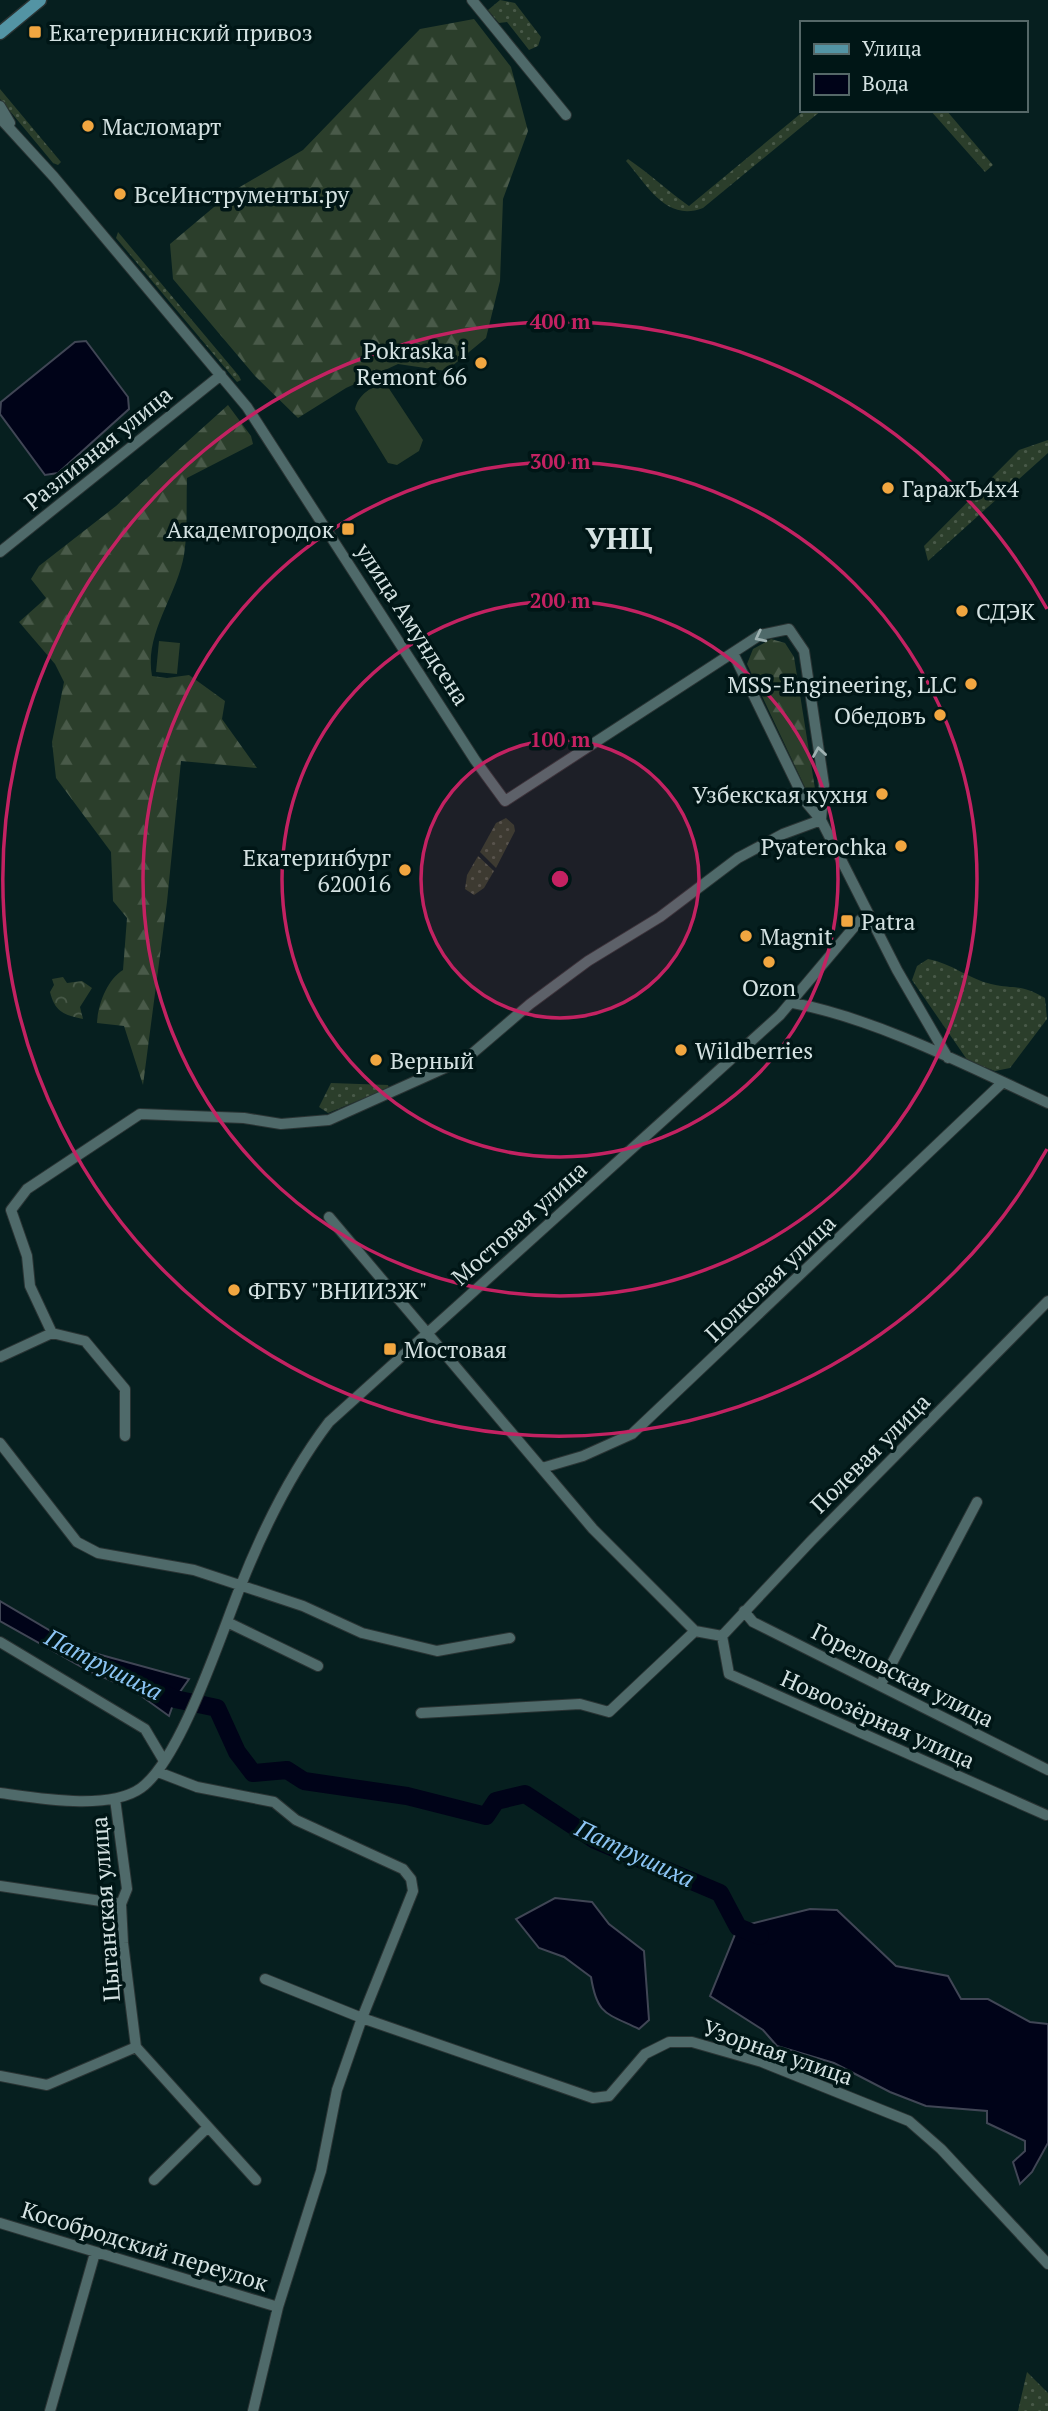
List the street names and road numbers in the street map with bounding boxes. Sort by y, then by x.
street label: Разливная улица [18,379,179,517]
street label: улица Амундсена [348,536,477,711]
street label: Мостовая улица [445,1154,594,1292]
street label: Полковая улица [698,1207,843,1349]
street label: Полевая улица [803,1386,937,1520]
street label: Гореловская улица [807,1616,1000,1735]
street label: Новоозёрная улица [776,1662,980,1776]
street label: Цыганская улица [83,1815,127,2003]
street label: Узорная улица [699,2012,858,2092]
street label: Кособродский переулок [18,2194,272,2298]

